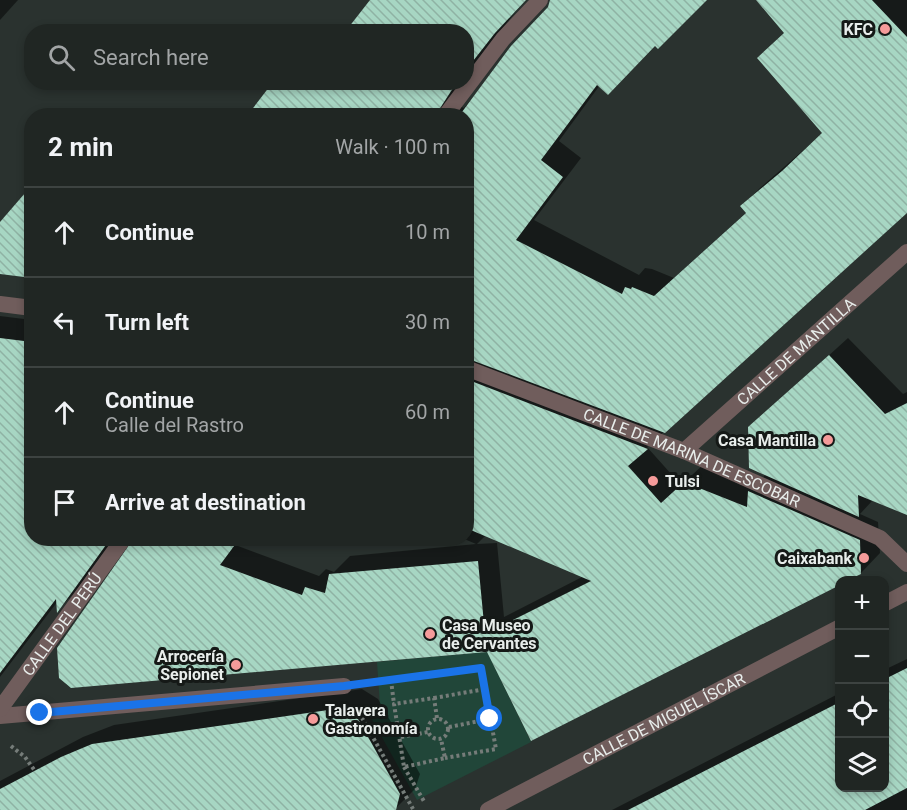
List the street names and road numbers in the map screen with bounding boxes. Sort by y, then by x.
street label: CALLE DE MANTILLA [733,293,860,409]
street label: CALLE DE MARINA DE ESCOBAR [581,405,803,511]
street label: CALLE DEL PERÚ [18,569,106,680]
street label: CALLE DE MIGUEL ÍSCAR [579,669,749,769]

